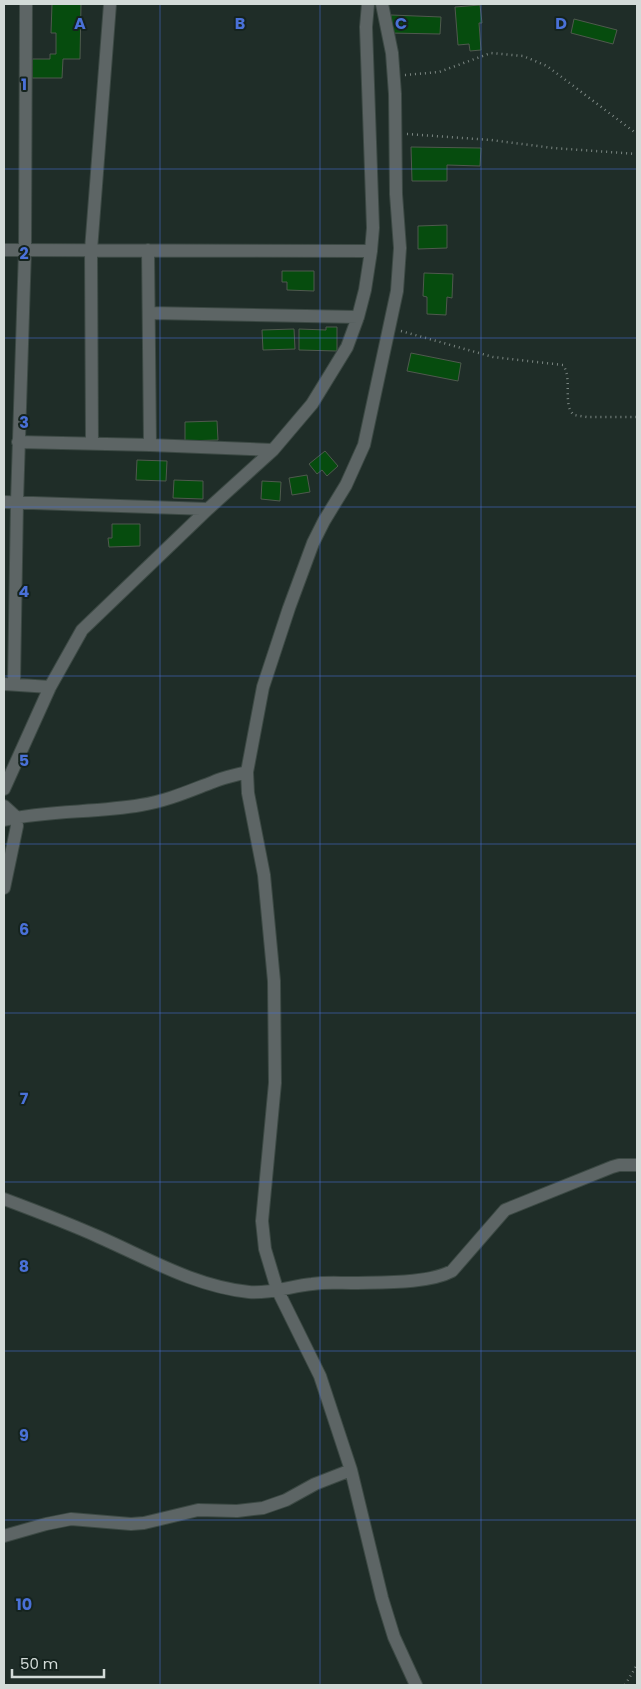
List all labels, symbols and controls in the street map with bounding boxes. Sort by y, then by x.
text: A [74,12,86,35]
text: B [235,12,245,35]
text: C [395,12,407,35]
text: D [555,12,567,35]
text: 1 [21,73,27,96]
text: 2 [19,242,29,265]
text: 3 [19,411,29,434]
text: 4 [19,580,30,603]
text: 5 [19,749,29,772]
text: 6 [19,918,29,941]
text: 7 [20,1087,29,1110]
text: 8 [19,1255,29,1278]
text: 9 [19,1424,29,1447]
text: 10 [16,1593,32,1616]
scale bar [12,1646,105,1678]
text: 50 m [20,1653,58,1674]

